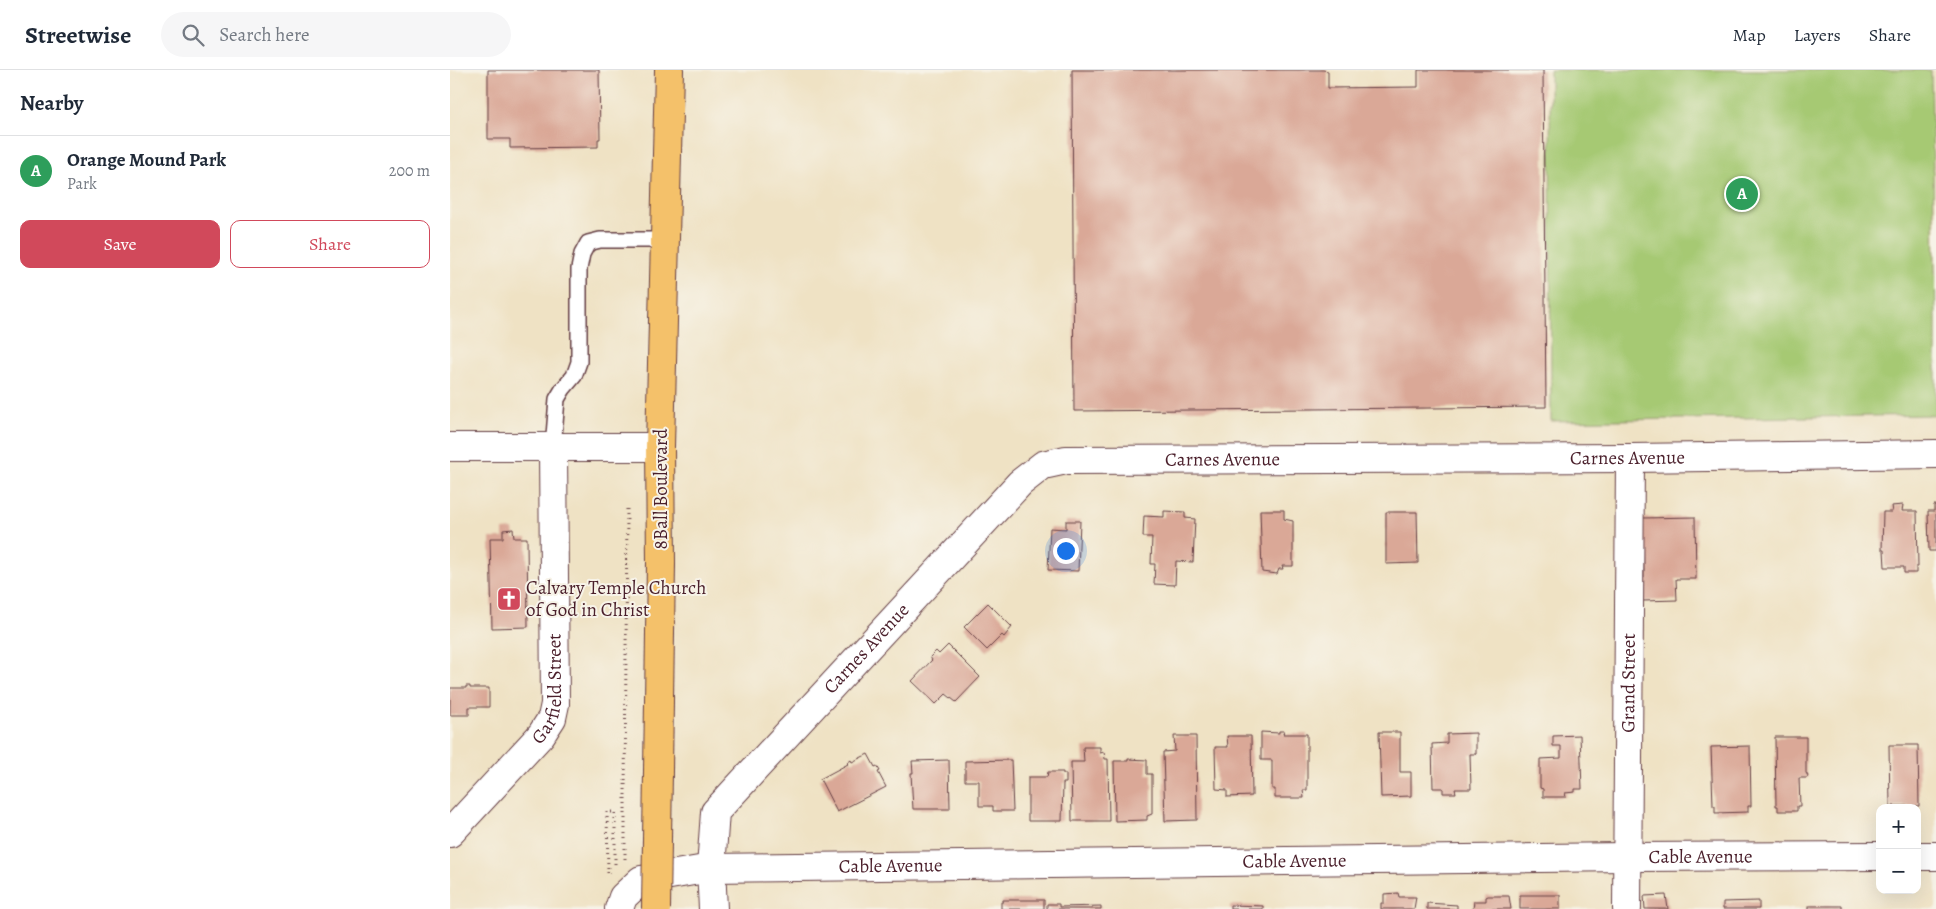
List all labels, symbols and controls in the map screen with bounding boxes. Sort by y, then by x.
search box [161,12,511,57]
text: Streetwise [25,19,131,51]
icon: search [179,21,207,49]
text: Search here [219,22,310,48]
text: Map [1733,23,1766,47]
text: Layers [1794,23,1841,47]
text: Share [1869,23,1911,47]
text: Nearby [20,89,83,117]
text: Orange Mound Park [67,147,226,173]
text: A [31,160,41,182]
text: 200 m [389,160,430,182]
text: Park [67,173,97,195]
pin: A [1726,175,1758,213]
button: Save [20,220,220,268]
button: Share [230,220,430,268]
street label: 8Ball Boulevard [648,428,674,549]
street label: Carnes Avenue [1570,444,1685,471]
street label: Carnes Avenue [1165,446,1280,473]
your location [1053,538,1079,564]
place label: Calvary Temple Church of God in Christ [526,575,706,623]
church icon: Calvary Temple Church of God in Christ [496,586,522,612]
street label: Carnes Avenue [818,598,915,700]
street label: Garfield Street [526,633,568,750]
street label: Grand Street [1615,633,1642,733]
map controls [1876,804,1921,894]
button: + [1876,804,1921,849]
street label: Cable Avenue [1648,844,1753,870]
street label: Cable Avenue [1242,847,1347,875]
button: − [1876,849,1921,894]
street label: Cable Avenue [838,852,943,879]

